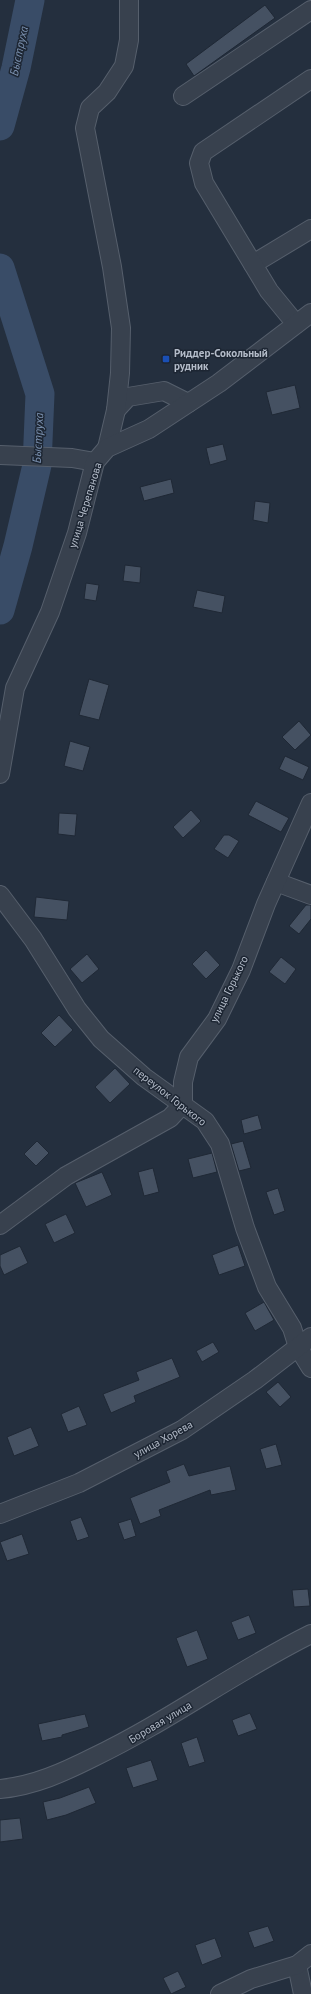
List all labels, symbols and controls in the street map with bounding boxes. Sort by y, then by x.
water label: Быструха [6,25,31,77]
place label: Риддер-Сокольный рудник [174,346,268,373]
marker: Риддер-Сокольный рудник [161,354,171,364]
water label: Быструха [29,412,46,464]
street label: улица Черепанова [65,460,105,550]
street label: улица Горького [207,953,251,1025]
street label: переулок Горького [131,1063,209,1129]
street label: улица Хорева [131,1417,195,1461]
street label: Боровая улица [126,1698,194,1746]

